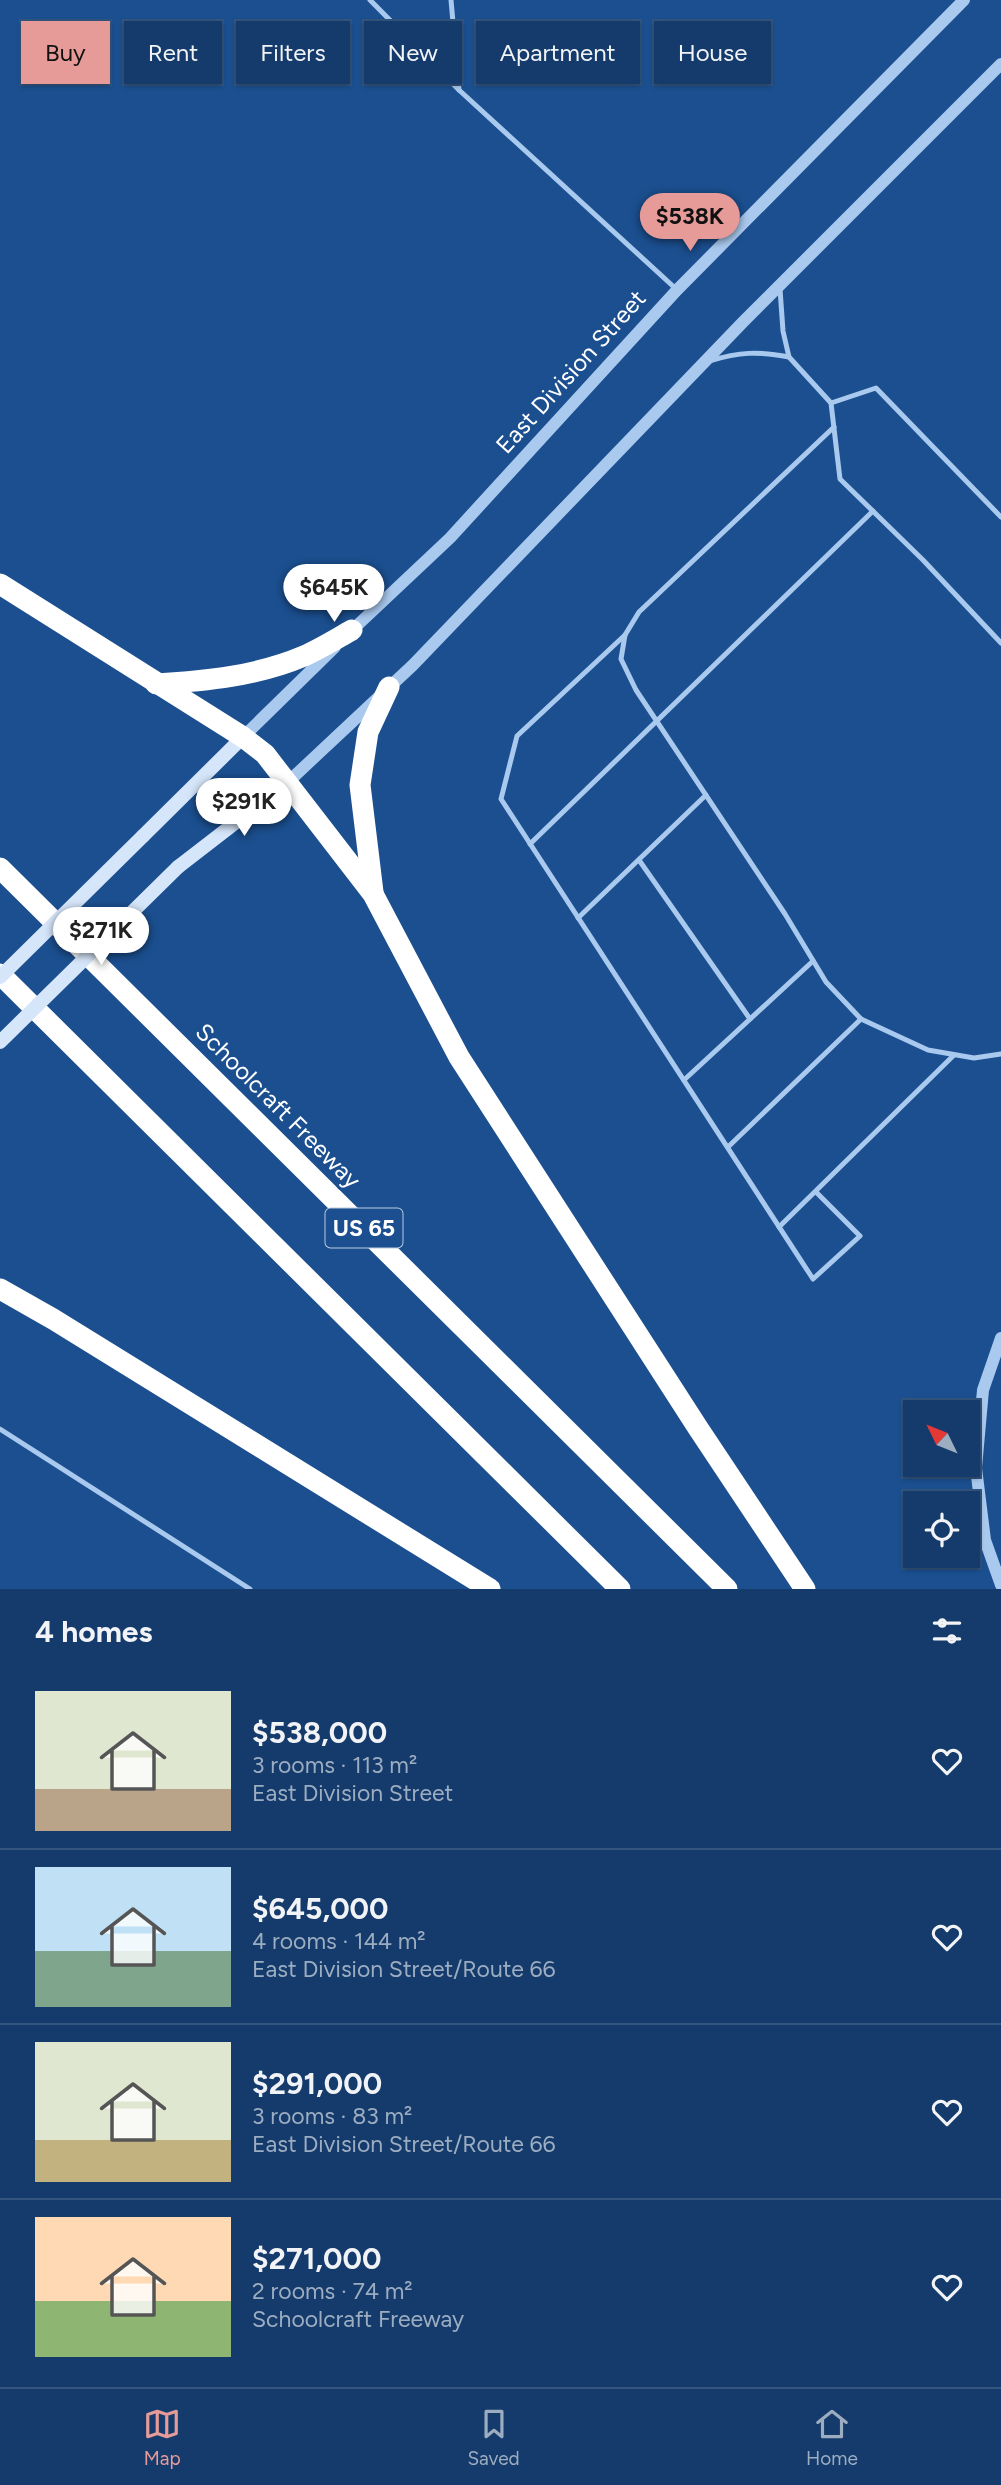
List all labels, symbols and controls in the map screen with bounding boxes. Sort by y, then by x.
chip: Buy [21,21,110,84]
chip: Rent [124,21,222,84]
chip: Filters [236,21,350,84]
chip: New [364,21,462,84]
chip: Apartment [476,21,640,84]
chip: House [654,21,771,84]
pin: $538K [641,194,739,253]
text: $538K [656,202,724,230]
street label: East Division Street [490,284,652,459]
pin: $645K [285,564,383,624]
text: $645K [299,573,369,601]
pin: $291K [195,778,293,838]
text: $291K [212,787,276,815]
pin: $271K [52,908,150,967]
text: $271K [69,916,133,944]
street label: Schoolcraft Freeway [190,1017,367,1194]
road number: US 65 [326,1208,402,1247]
north arrow [903,1400,980,1477]
map controls [903,1400,980,1568]
button: locate [903,1491,980,1568]
icon: filters [928,1612,966,1650]
text: 4 homes [35,1613,152,1650]
text: $538,000 [252,1714,387,1751]
icon: home [91,1719,175,1803]
icon: heart [928,1742,966,1780]
text: 3 rooms · 113 m² [252,1751,417,1779]
text: East Division Street [252,1779,453,1807]
text: $645,000 [252,1890,388,1927]
icon: home [91,1895,175,1979]
icon: heart [928,1918,966,1956]
text: 4 rooms · 144 m² [252,1927,426,1955]
text: East Division Street/Route 66 [252,1955,556,1983]
text: $291,000 [252,2065,382,2102]
icon: home [91,2070,175,2154]
icon: heart [928,2093,966,2131]
text: 3 rooms · 83 m² [252,2102,412,2130]
text: East Division Street/Route 66 [252,2130,556,2158]
text: $271,000 [252,2240,381,2277]
icon: home [91,2245,175,2329]
icon: heart [928,2268,966,2306]
text: 2 rooms · 74 m² [252,2277,413,2305]
text: Schoolcraft Freeway [252,2305,464,2333]
tab: Map [143,2405,181,2470]
tab: Saved [467,2405,520,2470]
tab: Home [806,2405,858,2470]

